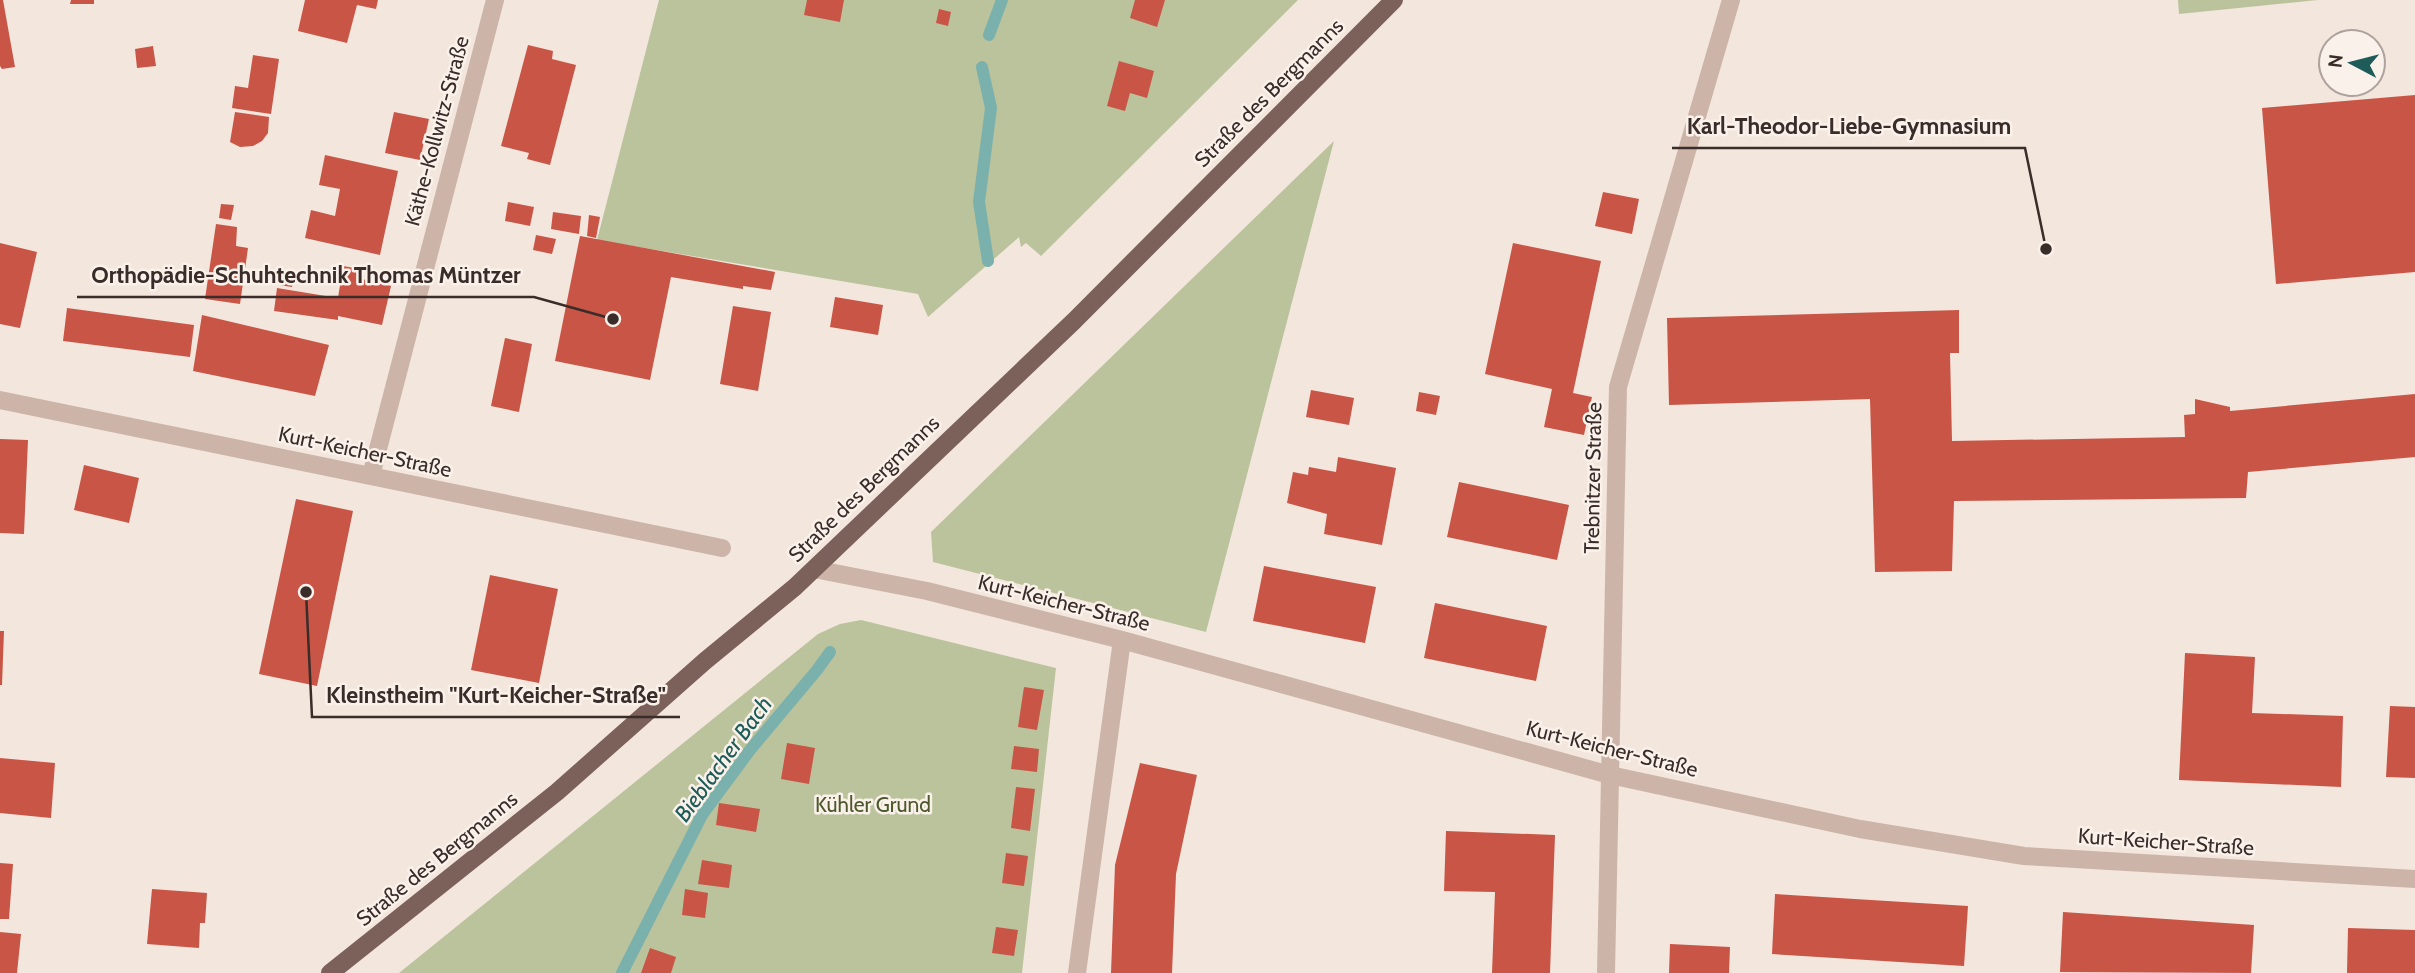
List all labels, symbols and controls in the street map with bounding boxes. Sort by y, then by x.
street label: Straße des Bergmanns [1189,13,1348,172]
north arrow [2317,28,2387,98]
street label: Käthe-Kollwitz-Straße [399,33,474,229]
text: N [2323,53,2348,69]
callout: Karl-Theodor-Liebe-Gymnasium [1672,104,2025,148]
text: Karl-Theodor-Liebe-Gymnasium [1687,112,2011,140]
callout: Orthopädie-Schuhtechnik Thomas Müntzer [77,253,534,297]
text: Orthopädie-Schuhtechnik Thomas Müntzer [91,261,521,289]
street label: Trebnitzer Straße [1579,402,1606,554]
street label: Straße des Bergmanns [783,410,944,567]
street label: Kurt-Keicher-Straße [276,421,454,482]
street label: Kurt-Keicher-Straße [976,569,1153,636]
callout: Kleinstheim "Kurt-Keicher-Straße" [312,673,680,717]
text: Kleinstheim "Kurt-Keicher-Straße" [326,681,666,709]
water label: Bieblacher Bach [668,691,778,827]
street label: Kurt-Keicher-Straße [1524,715,1701,782]
street label: Straße des Bergmanns [351,786,522,931]
park label: Kühler Grund [815,792,931,817]
street label: Kurt-Keicher-Straße [2077,823,2255,860]

